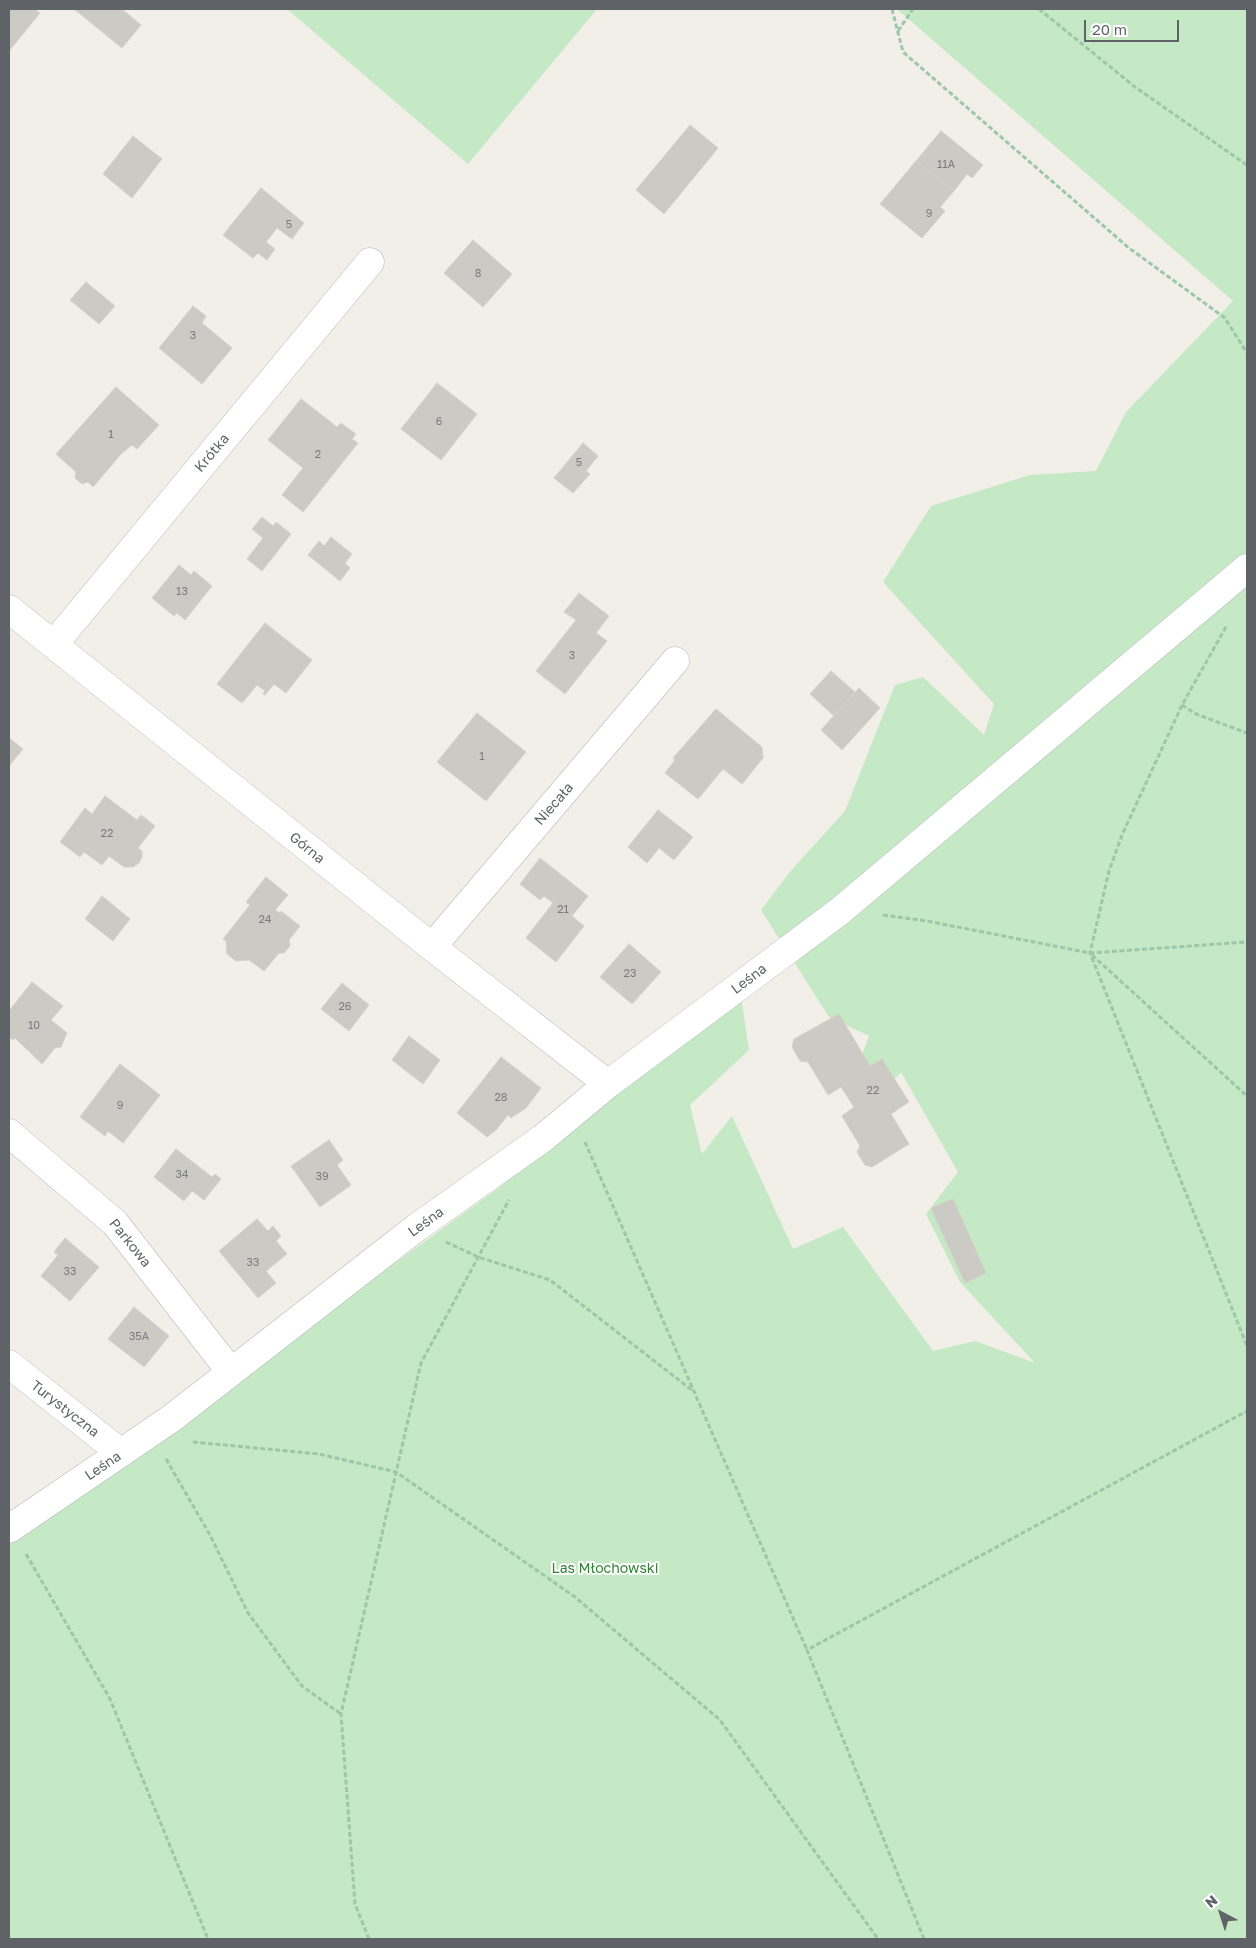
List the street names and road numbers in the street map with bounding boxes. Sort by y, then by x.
street label: Krótka [191,430,233,476]
street label: Niecała [531,779,577,829]
street label: Górna [286,829,328,867]
street label: Leśna [728,960,770,998]
street label: Leśna [405,1203,447,1241]
street label: Parkowa [105,1215,155,1271]
street label: Turystyczna [28,1377,102,1441]
street label: Leśna [82,1448,124,1484]

